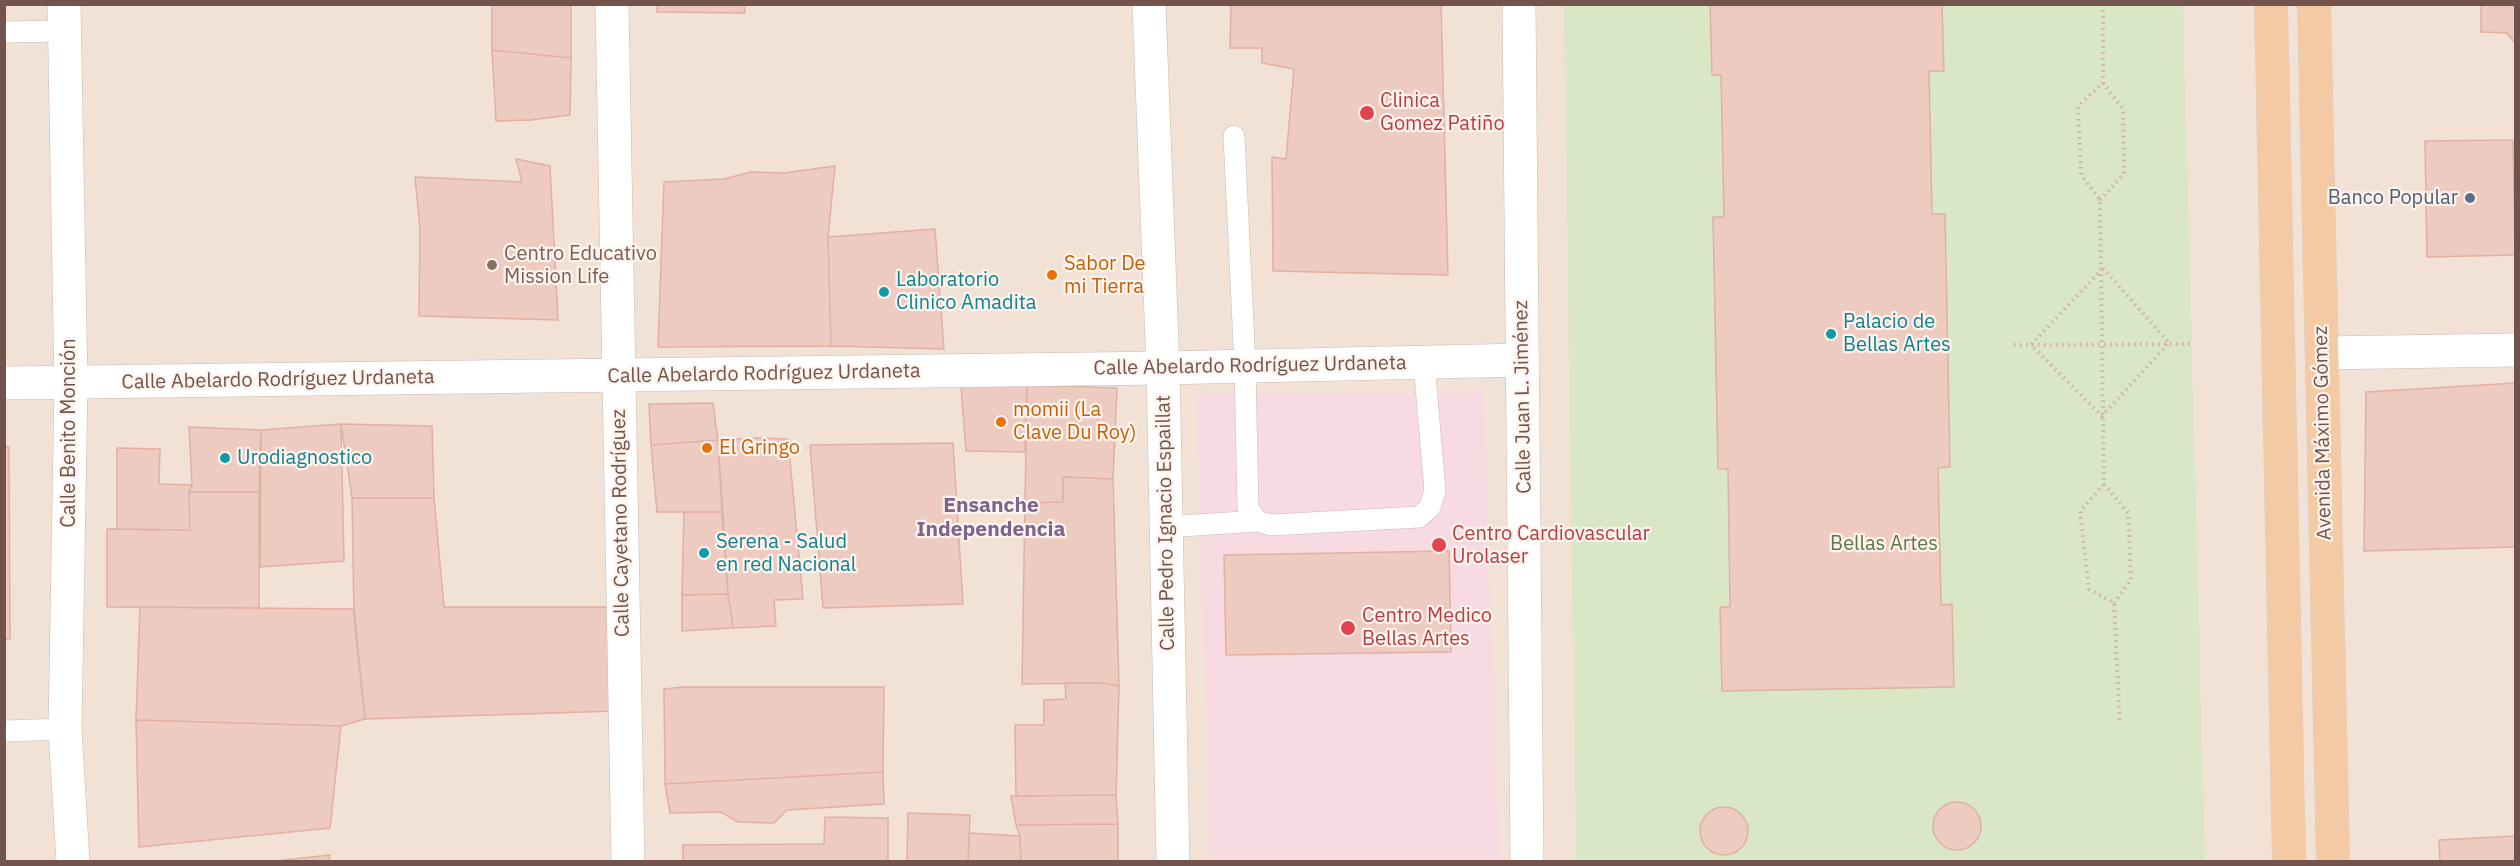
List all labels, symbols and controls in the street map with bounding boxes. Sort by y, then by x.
place label: Clinica Gomez Patiño [1380,89,1505,136]
marker: Clinica Gomez Patiño [1358,104,1376,122]
place label: Banco Popular [2328,186,2458,210]
marker: Banco Popular [2463,191,2477,205]
place label: Centro Educativo Mission Life [504,242,657,289]
place label: Sabor De mi Tierra [1064,252,1146,299]
marker: Centro Educativo Mission Life [485,258,499,272]
place label: Laboratorio Clinico Amadita [896,268,1036,315]
marker: Sabor De mi Tierra [1045,268,1059,282]
marker: Laboratorio Clinico Amadita [877,285,891,299]
street label: Calle Juan L. Jiménez [1509,300,1537,494]
place label: Palacio de Bellas Artes [1843,310,1951,357]
street label: Avenida Máximo Gómez [2309,326,2337,540]
marker: Palacio de Bellas Artes [1824,327,1838,341]
street label: Calle Benito Monción [57,338,81,528]
street label: Calle Abelardo Rodríguez Urdaneta [1093,351,1407,381]
street label: Calle Abelardo Rodríguez Urdaneta [607,359,921,389]
street label: Calle Abelardo Rodríguez Urdaneta [121,365,435,395]
street label: Calle Pedro Ignacio Espaillat [1152,395,1180,651]
place label: momii (La Clave Du Roy) [1013,398,1137,445]
street label: Calle Cayetano Rodríguez [607,409,635,637]
marker: momii (La Clave Du Roy) [994,415,1008,429]
place label: El Gringo [719,436,800,460]
marker: El Gringo [700,441,714,455]
place label: Urodiagnostico [237,446,372,470]
marker: Urodiagnostico [218,451,232,465]
district label: Ensanche Independencia [916,493,1066,543]
place label: Centro Cardiovascular Urolaser [1452,522,1650,569]
place label: Serena - Salud en red Nacional [716,530,856,577]
park label: Bellas Artes [1830,532,1938,556]
marker: Centro Cardiovascular Urolaser [1430,536,1448,554]
marker: Serena - Salud en red Nacional [697,546,711,560]
place label: Centro Medico Bellas Artes [1362,604,1492,651]
marker: Centro Medico Bellas Artes [1339,619,1357,637]

